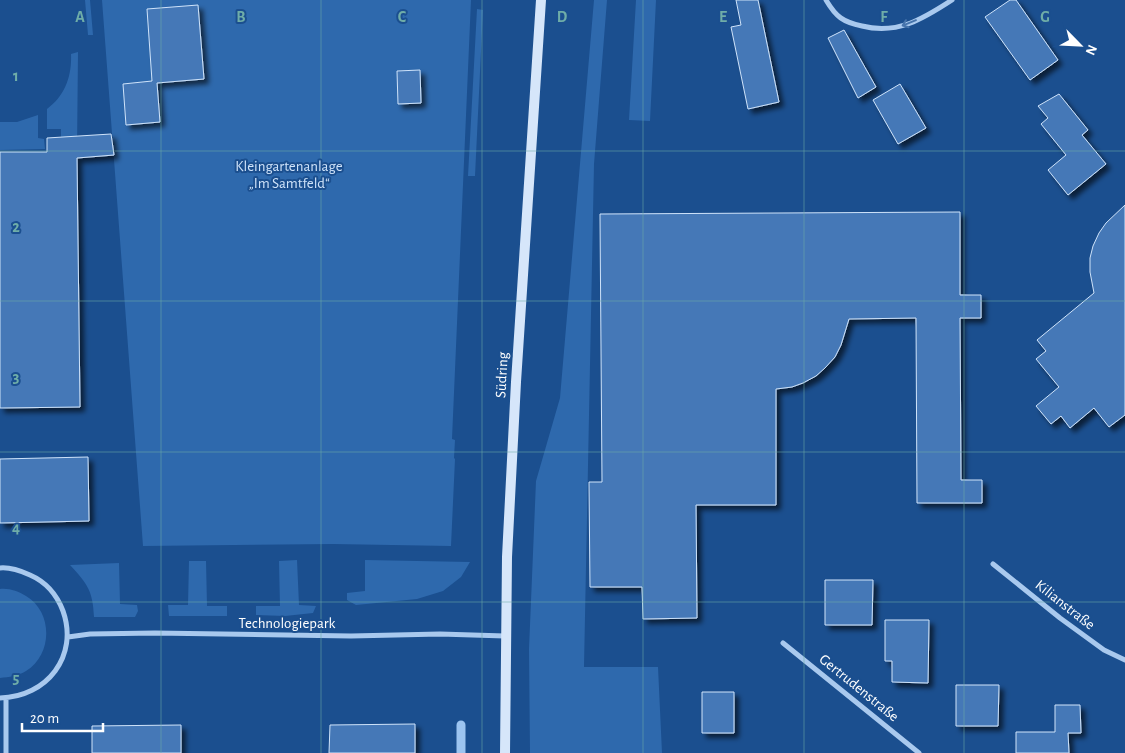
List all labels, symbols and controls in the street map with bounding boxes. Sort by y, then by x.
text: A [75,9,85,25]
text: B [236,9,246,25]
text: C [398,9,407,25]
text: D [557,9,568,25]
text: E [719,9,727,25]
text: F [880,9,888,25]
text: G [1040,9,1050,25]
one-way arrow [902,19,917,28]
north arrow [1055,20,1105,70]
text: N [1083,43,1099,57]
text: 1 [13,68,19,84]
park label: Kleingartenanlage „Im Samtfeld“ [235,159,343,191]
text: 2 [12,219,20,235]
street label: Südring [493,351,511,398]
text: 3 [13,369,20,385]
text: 4 [12,520,20,536]
street label: Kilianstraße [1032,577,1098,633]
street label: Technologiepark [239,616,336,631]
street label: Gertrudenstraße [816,652,902,725]
text: 5 [13,670,20,686]
scale bar [22,700,104,732]
text: 20 m [30,711,59,726]

